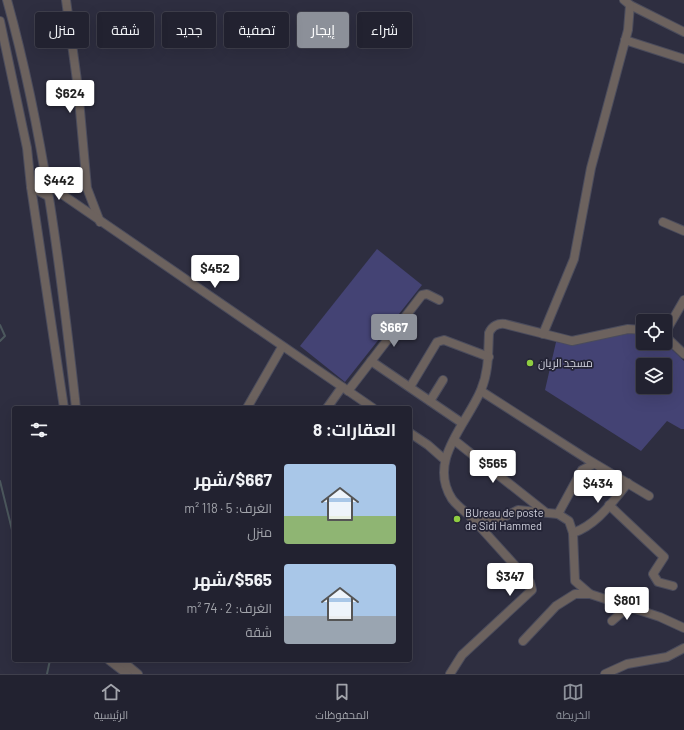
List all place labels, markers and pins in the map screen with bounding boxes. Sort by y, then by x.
pin: $624 [46,80,94,114]
pin: $442 [35,167,83,201]
pin: $452 [191,255,239,289]
pin: $667 [370,314,418,348]
place label: مسجد الريان [538,356,593,370]
marker: مسجد الريان [525,358,535,368]
pin: $565 [469,450,517,484]
pin: $434 [574,470,622,504]
place label: BUreau de poste de Sidi Hammed [465,506,544,532]
marker: BUreau de poste de Sidi Hammed [452,514,462,524]
pin: $347 [486,563,534,597]
pin: $801 [603,587,651,621]

